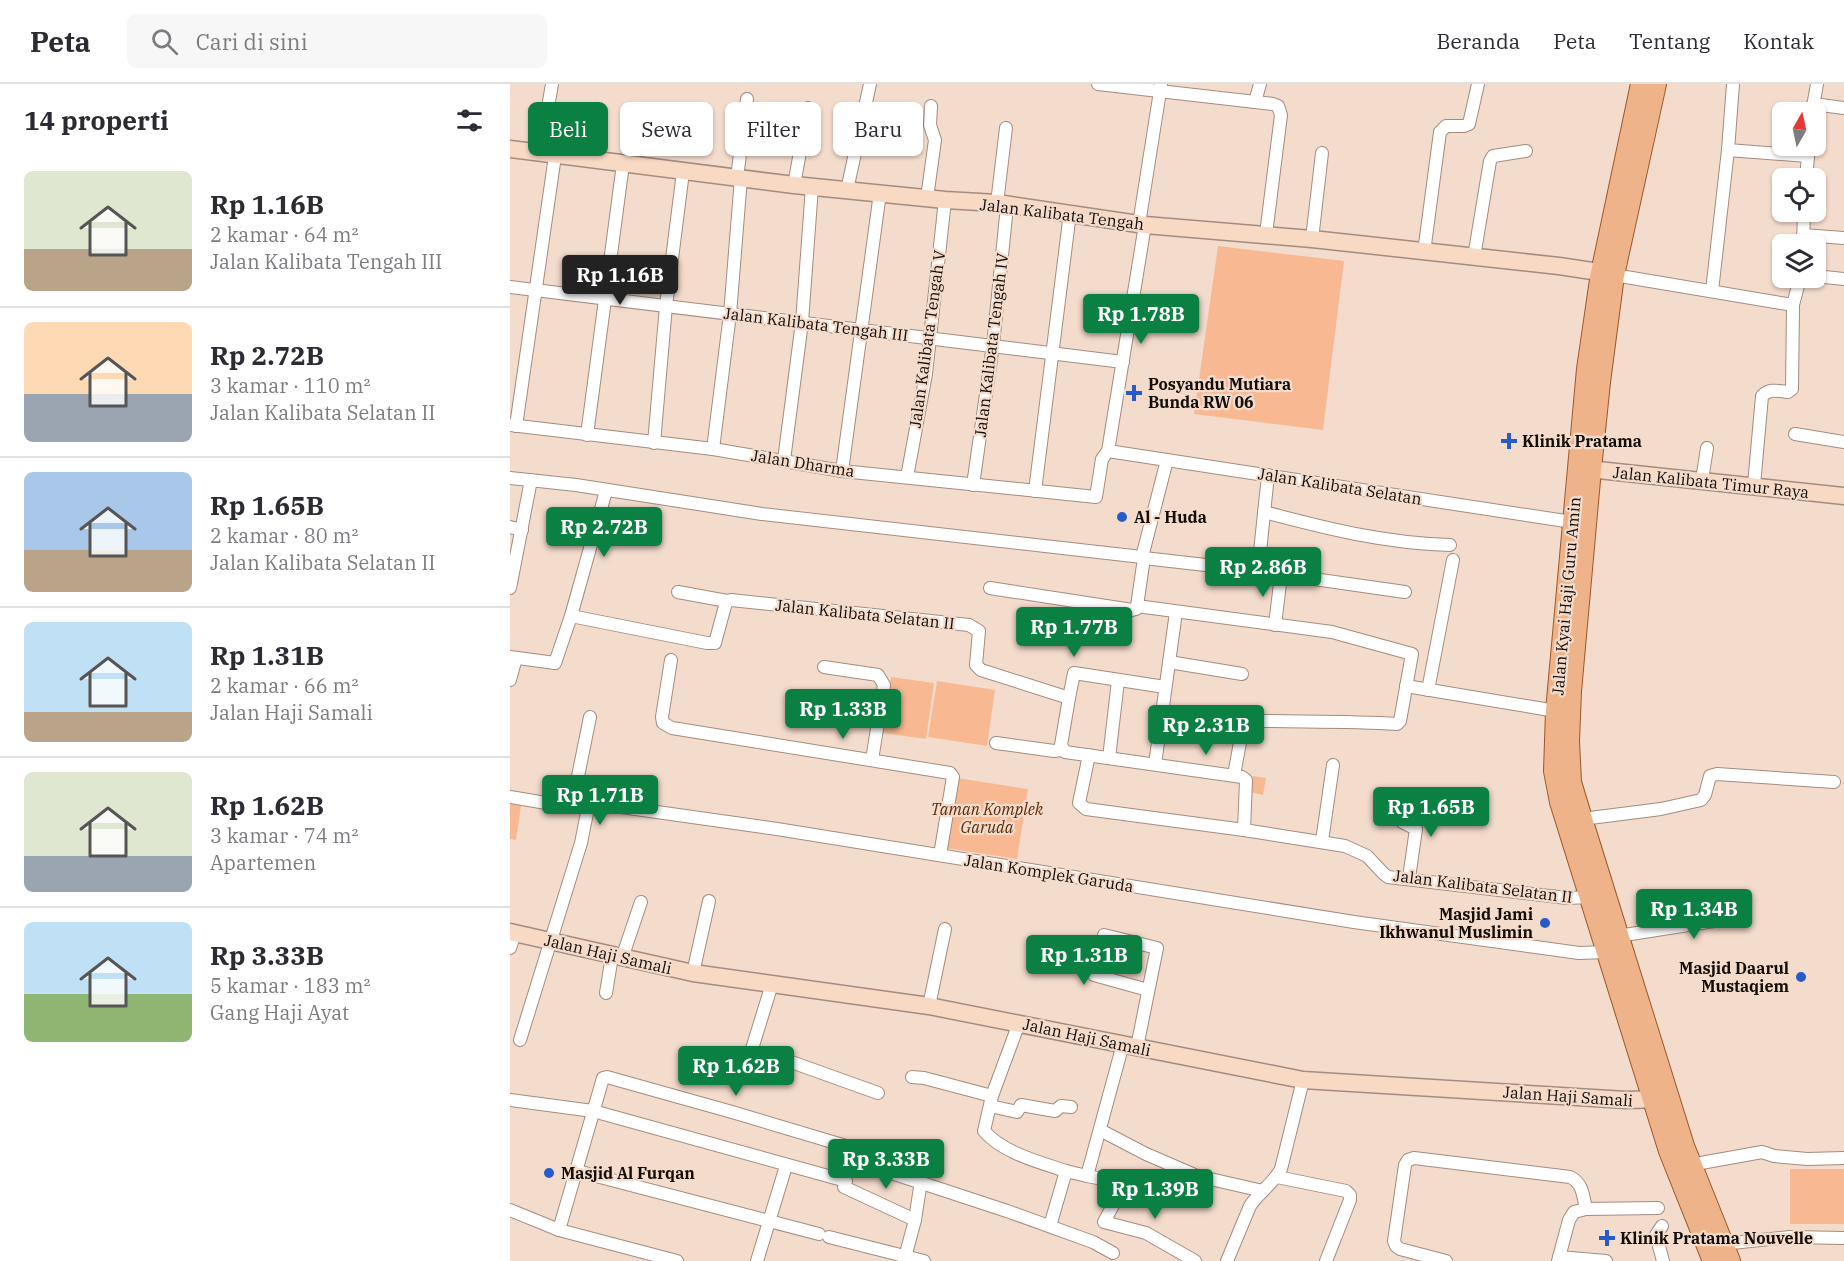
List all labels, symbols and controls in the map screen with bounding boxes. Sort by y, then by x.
search box [127,14,547,68]
text: Peta [30,23,91,60]
icon: search [148,25,181,58]
text: Cari di sini [196,27,308,56]
text: Beranda [1437,27,1520,55]
text: Peta [1553,27,1596,55]
text: Tentang [1629,27,1710,55]
text: Kontak [1743,27,1814,55]
chip: Beli [528,102,608,156]
chip: Sewa [620,102,713,156]
chip: Filter [725,102,821,156]
chip: Baru [833,102,923,156]
north arrow [1772,102,1826,156]
map controls [1772,102,1826,288]
text: 14 properti [24,103,169,137]
icon: filters [453,104,486,137]
button: locate [1772,168,1826,222]
text: Rp 1.16B [210,187,324,221]
street label: Jalan Kalibata Tengah [979,194,1145,234]
icon: home [72,195,144,267]
text: 2 kamar · 64 m² [210,221,358,248]
button: layers [1772,234,1826,288]
text: Jalan Kalibata Tengah III [210,248,442,275]
street label: Jalan Kalibata Tengah V [905,248,949,429]
street label: Jalan Kalibata Tengah IV [970,251,1012,438]
pin: Rp 1.16B [558,255,682,306]
text: Rp 1.16B [576,261,664,288]
pin: Rp 1.78B [1079,294,1203,345]
text: Rp 1.78B [1097,300,1185,327]
street label: Jalan Kalibata Tengah III [723,303,909,345]
text: Rp 2.72B [210,338,324,372]
icon: home [72,346,144,418]
text: 3 kamar · 110 m² [210,372,370,399]
place label: Posyandu Mutiara Bunda RW 06 [1148,374,1291,412]
marker: Posyandu Mutiara Bunda RW 06 [1125,384,1143,402]
text: Jalan Kalibata Selatan II [210,399,435,426]
place label: Klinik Pratama [1522,431,1642,451]
marker: Klinik Pratama [1500,432,1518,450]
street label: Jalan Dharma [750,445,856,481]
street label: Jalan Kalibata Timur Raya [1612,462,1810,502]
street label: Jalan Kalibata Selatan [1257,463,1423,509]
text: Rp 1.65B [210,488,324,522]
icon: home [72,496,144,568]
street label: Jalan Kyai Haji Guru Amin [1547,496,1585,696]
pin: Rp 2.72B [542,507,666,558]
place label: Al - Huda [1134,507,1207,527]
marker: Al - Huda [1115,510,1129,524]
text: Rp 2.72B [560,513,648,540]
text: 2 kamar · 80 m² [210,522,358,549]
pin: Rp 2.86B [1201,547,1325,598]
text: Jalan Kalibata Selatan II [210,549,435,576]
text: Rp 2.86B [1219,553,1307,580]
street label: Jalan Kalibata Selatan II [774,595,956,633]
pin: Rp 1.77B [1012,607,1136,658]
text: Rp 1.77B [1030,613,1118,640]
text: Rp 1.31B [210,638,324,672]
icon: home [72,646,144,718]
text: 2 kamar · 66 m² [210,672,358,699]
pin: Rp 1.33B [781,689,905,740]
text: Rp 1.33B [799,695,887,722]
text: Jalan Haji Samali [210,699,373,726]
pin: Rp 2.31B [1144,705,1268,756]
text: Rp 2.31B [1162,711,1250,738]
pin: Rp 1.71B [538,775,662,826]
text: Rp 1.71B [556,781,644,808]
pin: Rp 1.65B [1369,787,1493,838]
text: Rp 1.62B [210,788,324,822]
text: Rp 1.65B [1387,793,1475,820]
icon: home [72,796,144,868]
park label: Taman Komplek Garuda [931,799,1044,837]
text: 3 kamar · 74 m² [210,822,358,849]
text: Apartemen [210,849,316,876]
street label: Jalan Komplek Garuda [963,850,1135,896]
street label: Jalan Kalibata Selatan II [1392,865,1574,907]
pin: Rp 1.34B [1632,889,1756,940]
text: Rp 1.34B [1650,895,1738,922]
place label: Masjid Jami Ikhwanul Muslimin [1379,904,1533,942]
marker: Masjid Jami Ikhwanul Muslimin [1538,916,1552,930]
street label: Jalan Haji Samali [542,930,674,978]
pin: Rp 1.31B [1022,935,1146,986]
text: Rp 3.33B [210,938,324,972]
text: Rp 1.31B [1040,941,1128,968]
icon: home [72,946,144,1018]
place label: Masjid Daarul Mustaqiem [1679,958,1789,996]
marker: Masjid Daarul Mustaqiem [1794,970,1808,984]
text: 5 kamar · 183 m² [210,972,370,999]
text: Gang Haji Ayat [210,999,349,1026]
street label: Jalan Haji Samali [1021,1014,1153,1060]
pin: Rp 1.62B [674,1046,798,1097]
text: Rp 1.62B [692,1052,780,1079]
street label: Jalan Haji Samali [1502,1081,1634,1111]
pin: Rp 3.33B [824,1139,948,1190]
text: Rp 3.33B [842,1145,930,1172]
place label: Masjid Al Furqan [561,1163,695,1183]
marker: Masjid Al Furqan [542,1166,556,1180]
pin: Rp 1.39B [1093,1169,1217,1220]
text: Rp 1.39B [1111,1175,1199,1202]
place label: Klinik Pratama Nouvelle [1620,1228,1813,1248]
marker: Klinik Pratama Nouvelle [1598,1229,1616,1247]

